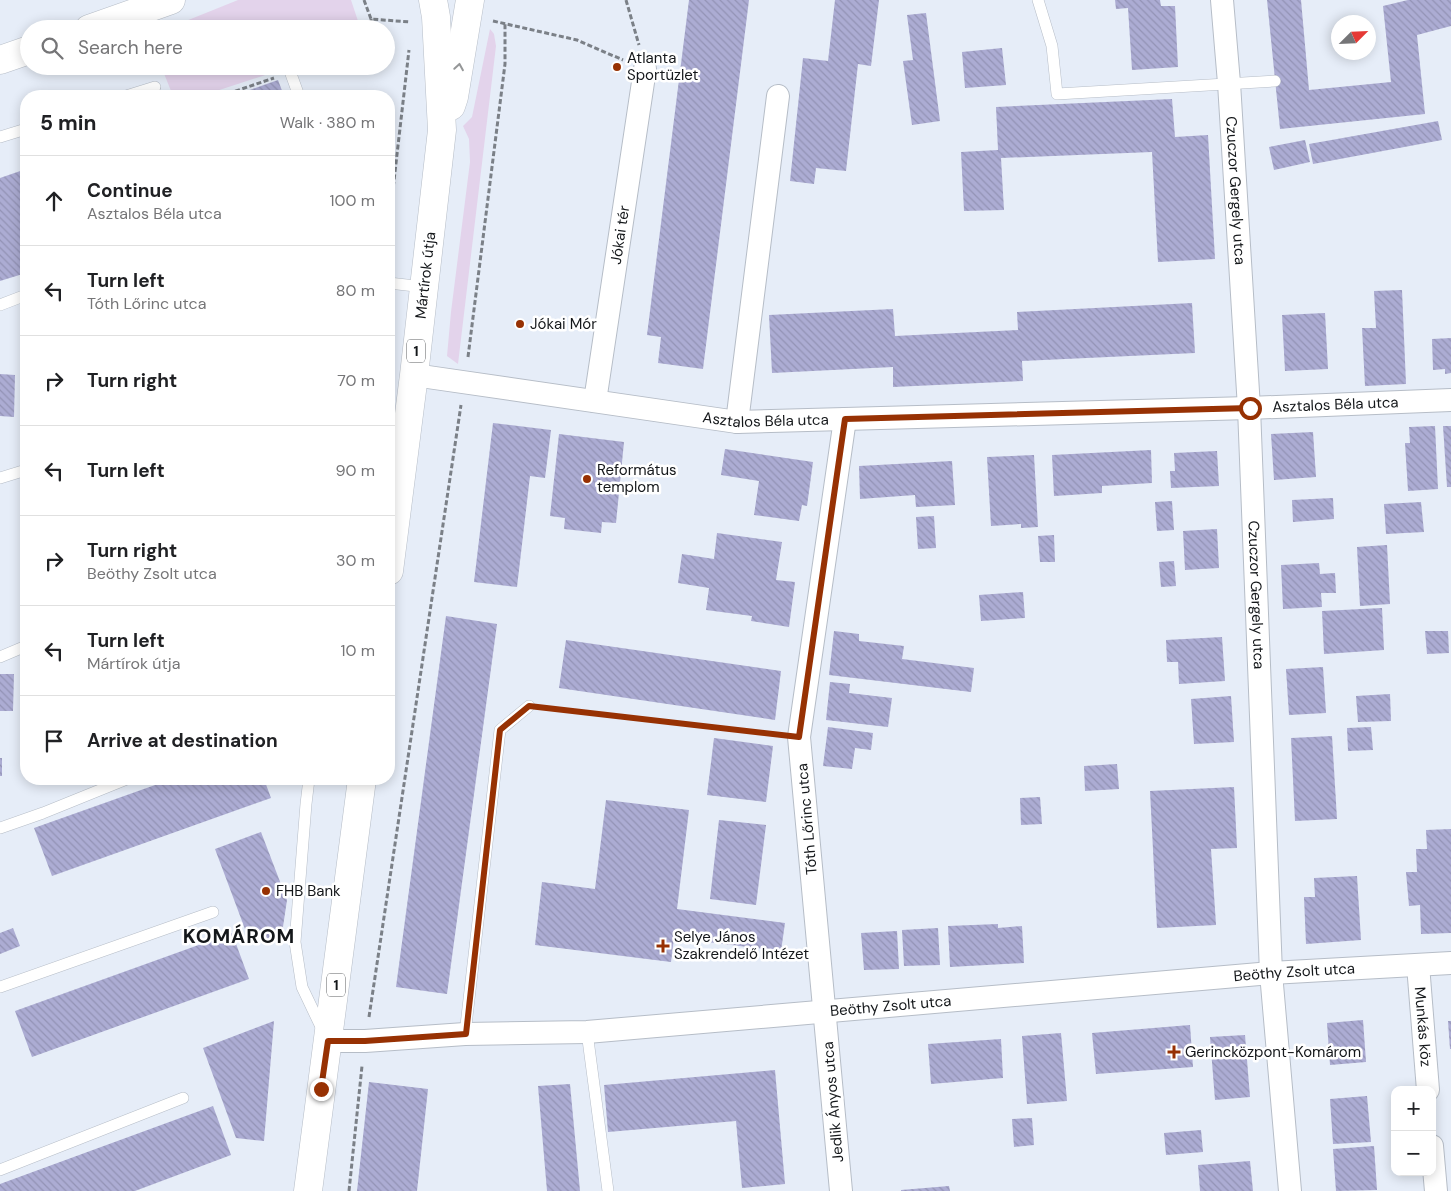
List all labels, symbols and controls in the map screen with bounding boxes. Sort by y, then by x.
north arrow [1331,15,1376,60]
search box [20,20,395,75]
icon: search [38,34,66,62]
text: Search here [78,35,183,60]
place label: Atlanta Sportüzlet [627,48,698,85]
marker: Atlanta Sportüzlet [611,61,623,73]
one-way arrow [454,63,464,71]
text: 5 min [40,109,96,137]
text: Walk · 380 m [280,112,375,133]
street label: Czuczor Gergely utca [1221,116,1250,265]
text: Continue [87,178,173,203]
icon: ahead [40,187,68,215]
text: 100 m [330,190,375,211]
text: Asztalos Béla utca [87,203,222,224]
street label: Jókai tér [606,204,634,266]
street label: Mártírok útja [410,231,440,320]
text: Turn left [87,268,165,293]
icon: left [40,277,68,305]
text: 80 m [336,280,375,301]
text: Tóth Lőrinc utca [87,293,206,314]
place label: Jókai Mór [530,314,597,334]
marker: Jókai Mór [514,318,526,330]
road number: 1 [407,340,425,362]
icon: right [40,367,68,395]
text: Turn right [87,368,177,393]
text: 70 m [337,370,375,391]
street label: Asztalos Béla utca [1272,392,1399,417]
route start [1239,397,1262,420]
street label: Asztalos Béla utca [701,407,829,432]
icon: left [40,457,68,485]
text: Turn left [87,458,165,483]
text: 90 m [335,460,375,481]
place label: Református templom [597,460,677,497]
marker: Református templom [581,473,593,485]
street label: Czuczor Gergely utca [1243,520,1269,670]
text: Turn right [87,538,177,563]
icon: right [40,547,68,575]
text: 30 m [336,550,375,571]
text: Beöthy Zsolt utca [87,563,217,584]
text: Turn left [87,628,165,653]
icon: left [40,637,68,665]
text: 10 m [341,640,375,661]
text: Mártírok útja [87,653,180,674]
icon: arrive [40,727,68,755]
text: Arrive at destination [87,728,278,753]
street label: Tóth Lőrinc utca [792,762,822,876]
place label: FHB Bank [276,881,341,901]
marker: FHB Bank [260,885,272,897]
district label: KOMÁROM [183,923,295,949]
place label: Selye János Szakrendelő Intézet [674,927,809,964]
marker: Selye János Szakrendelő Intézet [656,939,670,953]
street label: Beöthy Zsolt utca [1233,958,1355,986]
road number: 1 [327,974,345,996]
street label: Munkás köz [1410,986,1436,1068]
street label: Beöthy Zsolt utca [829,991,952,1021]
street label: Jedlik Ányos utca [818,1041,848,1163]
place label: Gerincközpont-Komárom [1185,1042,1361,1062]
marker: Gerincközpont-Komárom [1167,1045,1181,1059]
route end [310,1078,333,1101]
map controls [1391,1086,1436,1176]
button: + [1391,1086,1436,1131]
button: − [1391,1131,1436,1176]

